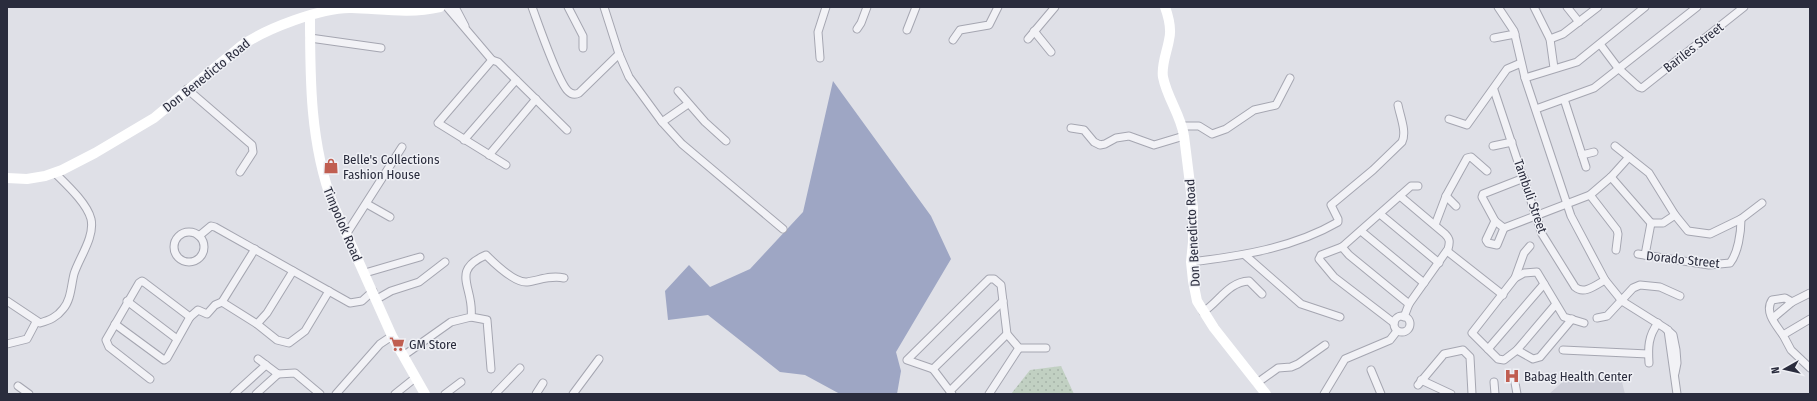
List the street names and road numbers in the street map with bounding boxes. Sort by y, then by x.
street label: Bariles Street [1660,19,1727,75]
street label: Don Benedicto Road [160,36,253,115]
street label: Tambuli Street [1511,157,1550,236]
street label: Don Benedicto Road [1182,179,1203,287]
street label: Timpolok Road [320,185,365,264]
street label: Dorado Street [1645,248,1721,271]

